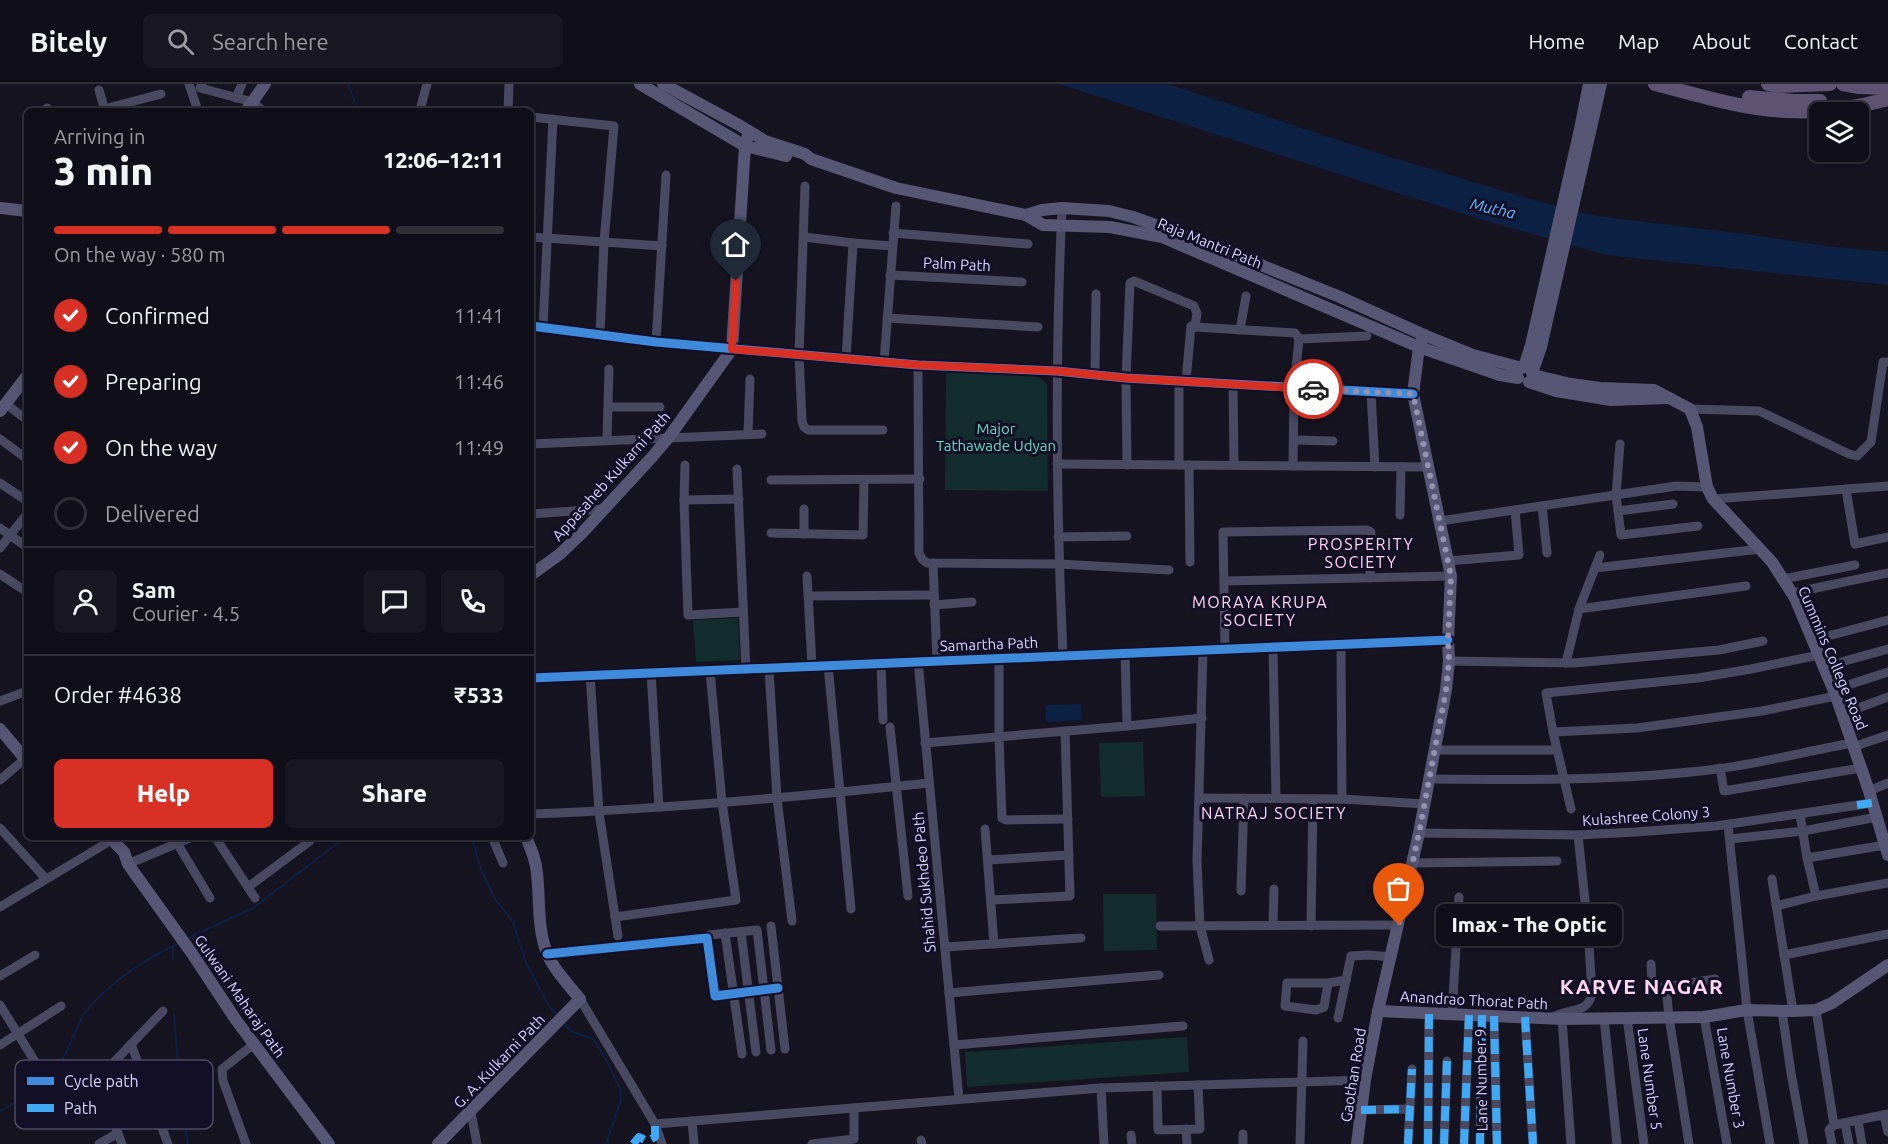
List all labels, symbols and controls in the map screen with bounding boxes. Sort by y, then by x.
search box [143,14,563,68]
icon: search [164,25,197,58]
text: Bitely [30,26,107,57]
text: Search here [212,29,329,54]
text: Home [1528,29,1585,53]
text: Map [1618,29,1659,53]
text: About [1692,29,1751,53]
text: Contact [1784,29,1858,53]
map controls [1809,102,1869,162]
button: layers [1809,102,1869,162]
text: Arriving in [54,125,145,148]
text: 12:06–12:11 [383,147,504,172]
text: 3 min [54,149,153,192]
water label: Mutha [1469,194,1518,222]
street label: Raja Mantri Path [1155,214,1265,272]
pin [710,219,761,281]
icon: home [719,228,752,261]
text: On the way · 580 m [54,243,226,266]
street label: Palm Path [923,254,991,274]
icon: check [54,299,87,332]
text: Confirmed [105,303,210,328]
text: 11:41 [454,304,504,327]
courier [1283,359,1343,419]
icon: check [54,365,87,398]
text: Preparing [105,369,202,394]
text: 11:46 [454,370,504,393]
icon: car [1297,373,1330,406]
street label: Appasaheb Kulkarni Path [549,408,673,544]
park label: Major Tathawade Udyan [936,420,1056,454]
icon: check [54,431,87,464]
text: On the way [105,435,217,460]
text: 11:49 [454,436,504,459]
text: Delivered [105,501,200,526]
district label: PROSPERITY SOCIETY [1308,535,1414,571]
button: person [54,570,117,633]
button: chat [363,570,426,633]
button: phone [441,570,504,633]
text: Sam [132,577,176,602]
street label: Cummins College Road [1795,583,1871,733]
district label: MORAYA KRUPA SOCIETY [1192,593,1328,629]
text: Courier · 4.5 [132,602,240,625]
street label: Samartha Path [939,634,1039,654]
text: Order #4638 [54,682,182,707]
text: ₹533 [454,682,504,707]
button: Help [54,759,273,828]
button: Share [285,759,504,828]
street label: Kulashree Colony 3 [1581,803,1711,829]
district label: NATRAJ SOCIETY [1201,804,1347,822]
street label: Shahid Sukhdeo Path [909,811,939,953]
pin [1373,863,1424,925]
icon: bag [1382,872,1415,905]
callout: Imax - The Optic [1435,904,1621,946]
text: Imax - The Optic [1451,913,1607,936]
street label: Gulwani Maharaj Path [191,931,289,1061]
district label: KARVE NAGAR [1560,974,1724,998]
street label: Anandrao Thorat Path [1399,988,1549,1012]
street label: G. A. Kulkarni Path [450,1011,548,1111]
street label: Lane Number 3 [1714,1026,1748,1130]
street label: Gaothan Road [1337,1027,1369,1123]
street label: Lane Number 5 [1634,1027,1666,1131]
street label: Lane Number 9 [1472,1029,1490,1131]
legend [15,1060,213,1129]
text: Cycle path [64,1072,139,1090]
text: Path [64,1099,97,1117]

